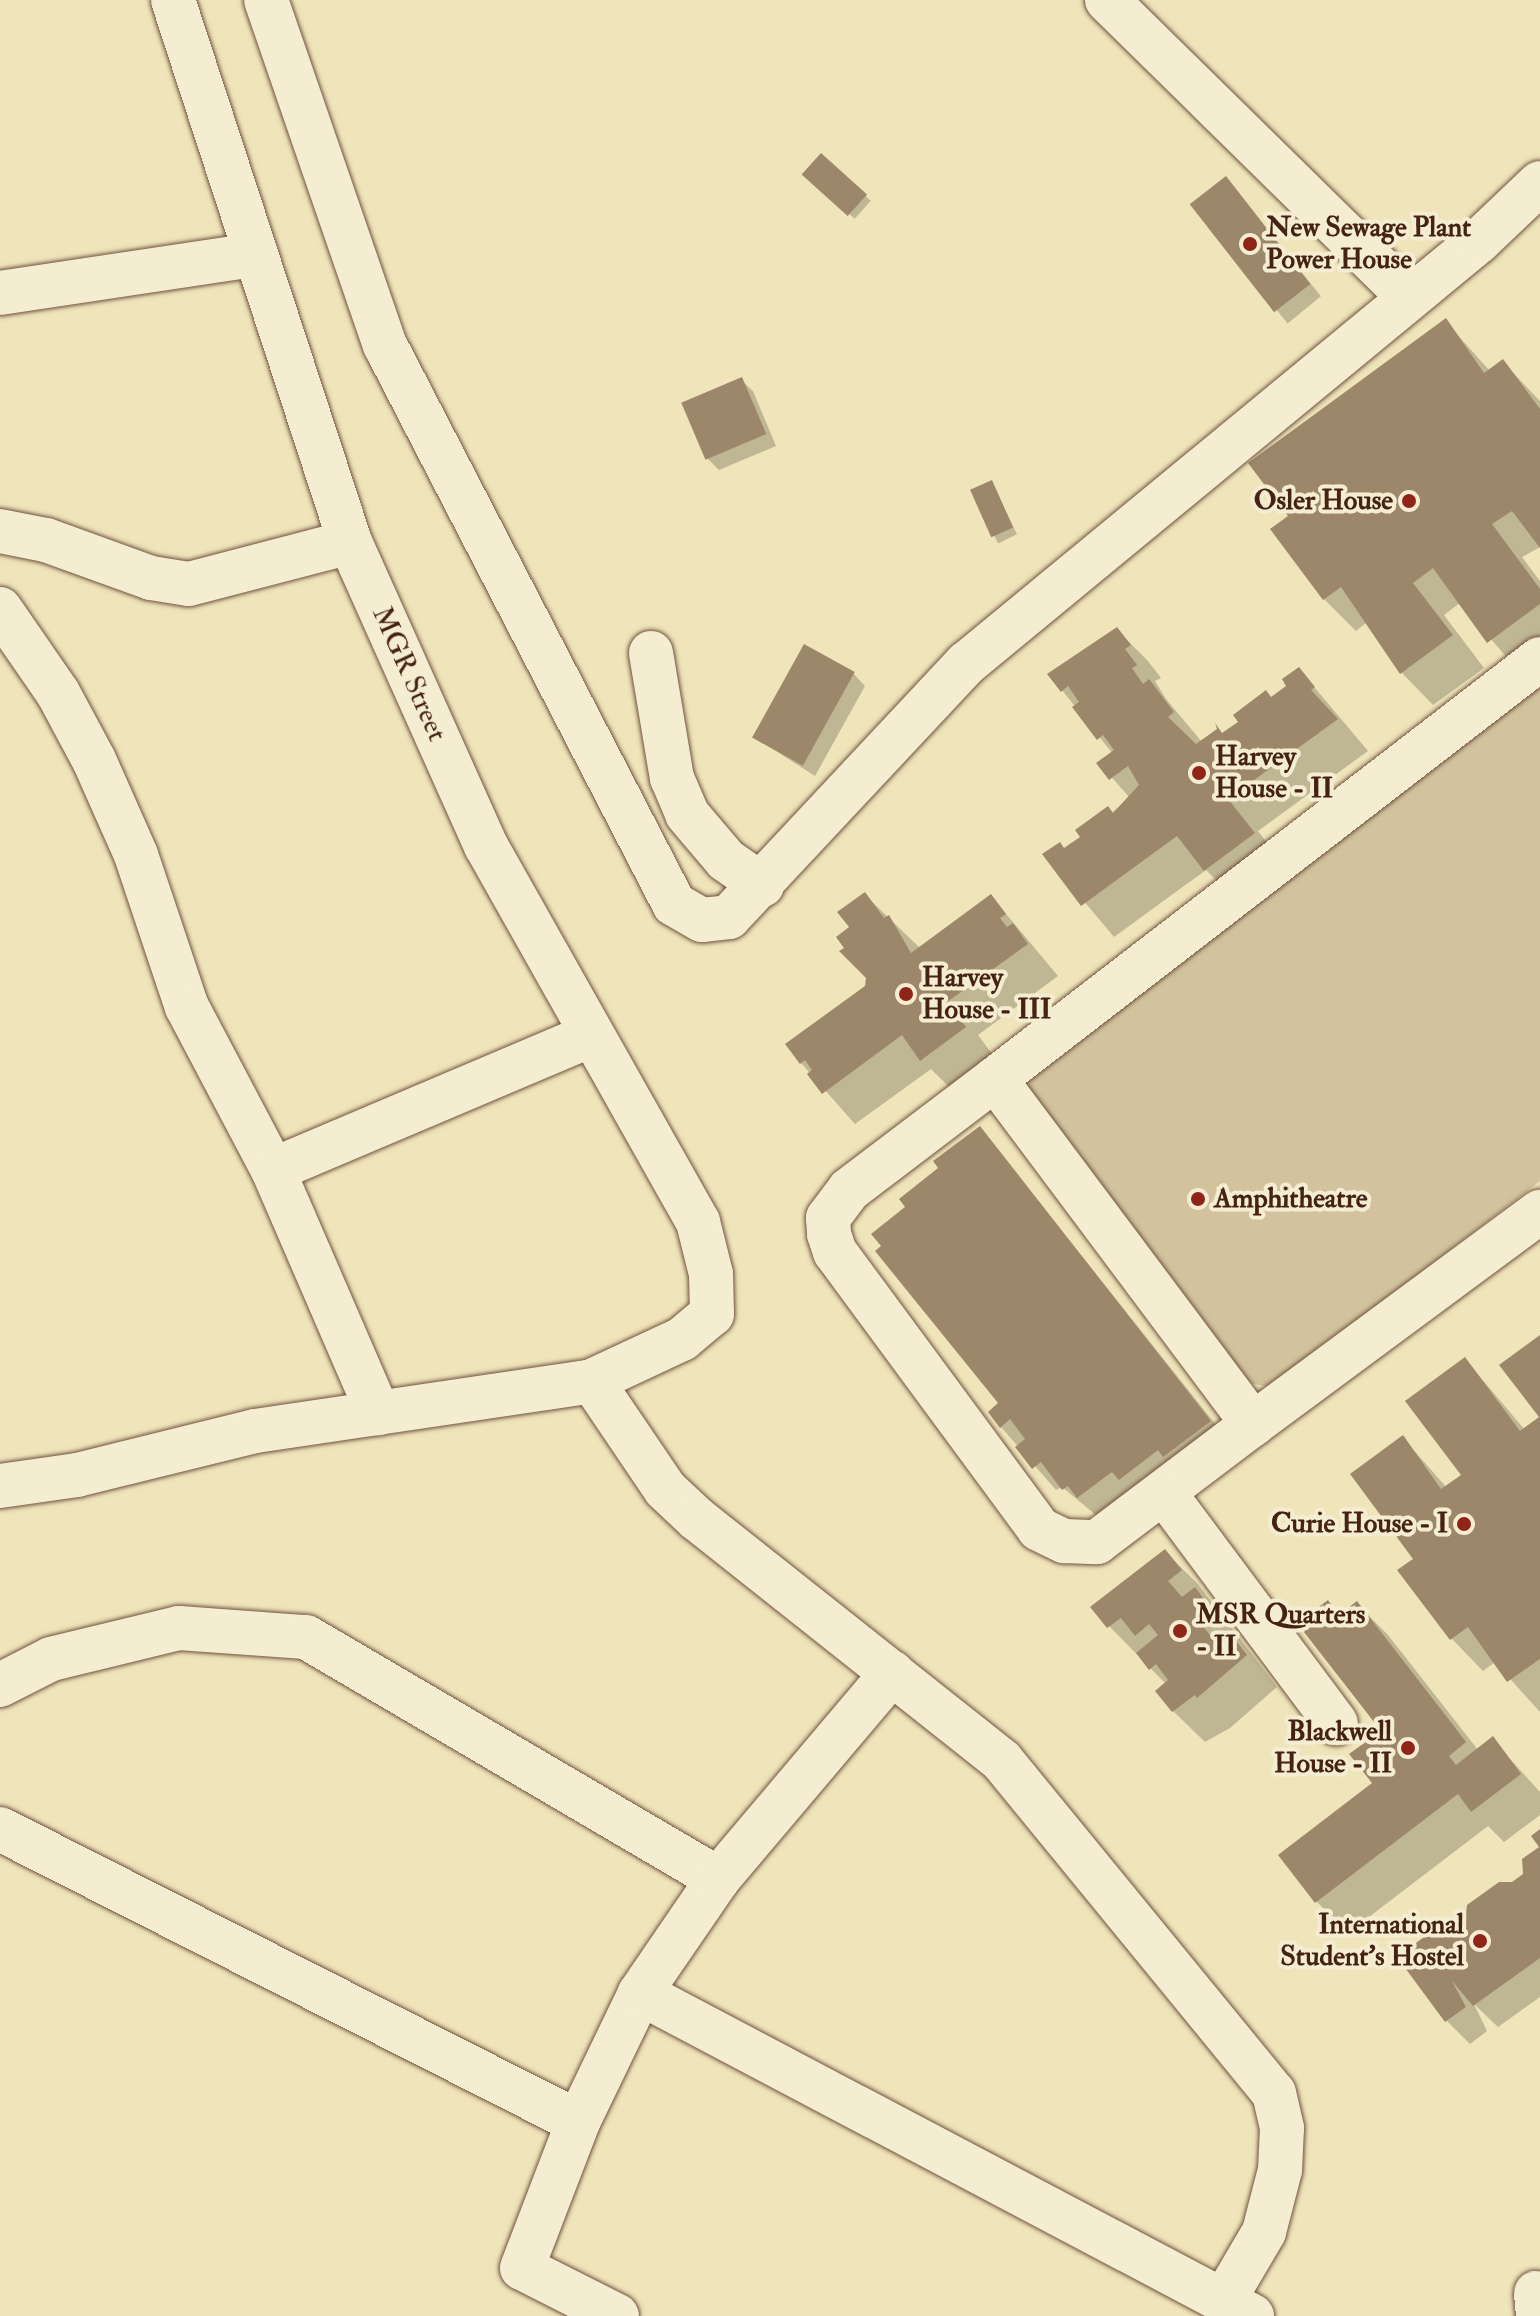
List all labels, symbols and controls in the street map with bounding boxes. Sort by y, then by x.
place label: New Sewage Plant Power House [1266,211,1471,277]
marker: New Sewage Plant Power House [1241,235,1259,253]
place label: Osler House [1254,484,1393,518]
marker: Osler House [1400,492,1418,510]
street label: MGR Street [364,602,454,746]
place label: Harvey House - II [1215,740,1333,806]
marker: Harvey House - II [1190,764,1208,782]
place label: Harvey House - III [922,961,1051,1027]
marker: Harvey House - III [897,985,915,1003]
place label: Amphitheatre [1214,1182,1367,1216]
marker: Amphitheatre [1189,1190,1207,1208]
place label: Curie House - I [1271,1507,1448,1541]
marker: Curie House - I [1455,1515,1473,1533]
place label: MSR Quarters - II [1196,1598,1365,1664]
marker: MSR Quarters - II [1171,1622,1189,1640]
place label: Blackwell House - II [1274,1715,1392,1781]
marker: Blackwell House - II [1399,1739,1417,1757]
place label: International Student's Hostel [1280,1908,1464,1974]
marker: International Student's Hostel [1471,1932,1489,1950]

